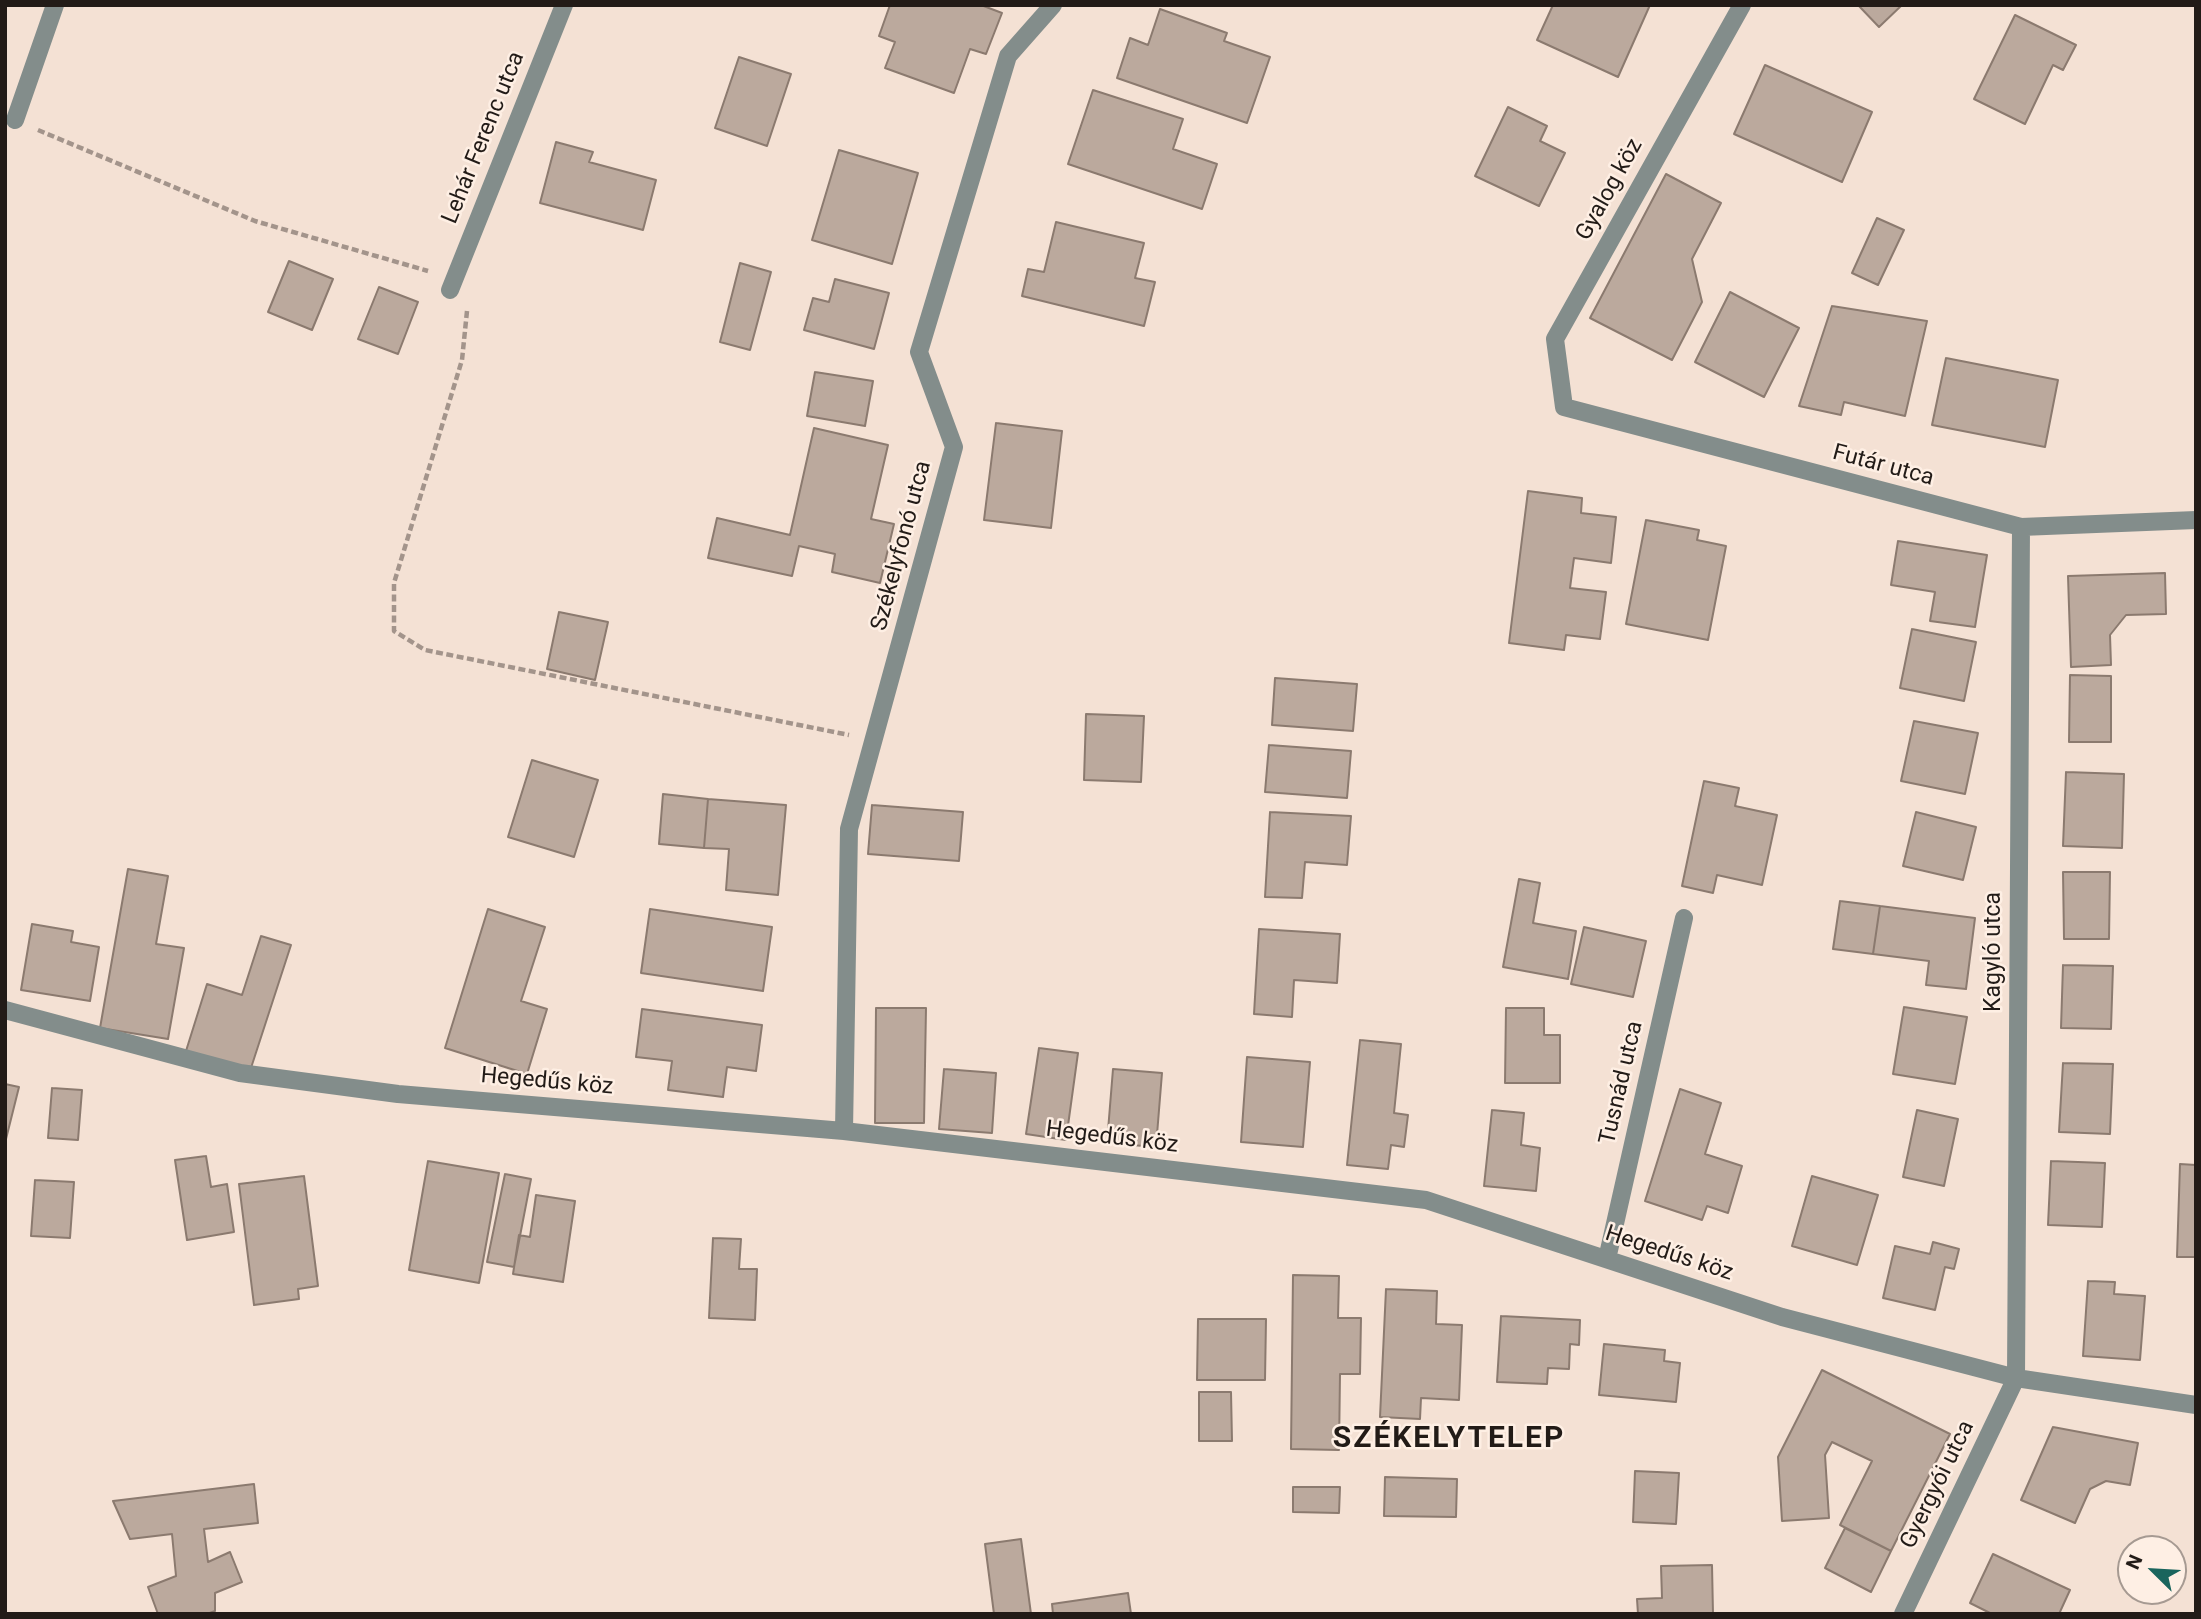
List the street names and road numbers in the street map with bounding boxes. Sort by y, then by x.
street label: Lehár Ferenc utca [437,48,531,228]
street label: Gyalog köz [1571,134,1649,246]
street label: Futár utca [1829,439,1937,493]
street label: Székelyfonó utca [866,458,938,634]
street label: Kagyló utca [1980,892,2008,1012]
street label: Tusnád utca [1594,1019,1650,1147]
street label: Hegedűs köz [480,1062,614,1102]
street label: Hegedűs köz [1044,1116,1180,1160]
street label: Hegedűs köz [1602,1220,1736,1288]
street label: Gyergyói utca [1895,1416,1981,1554]

